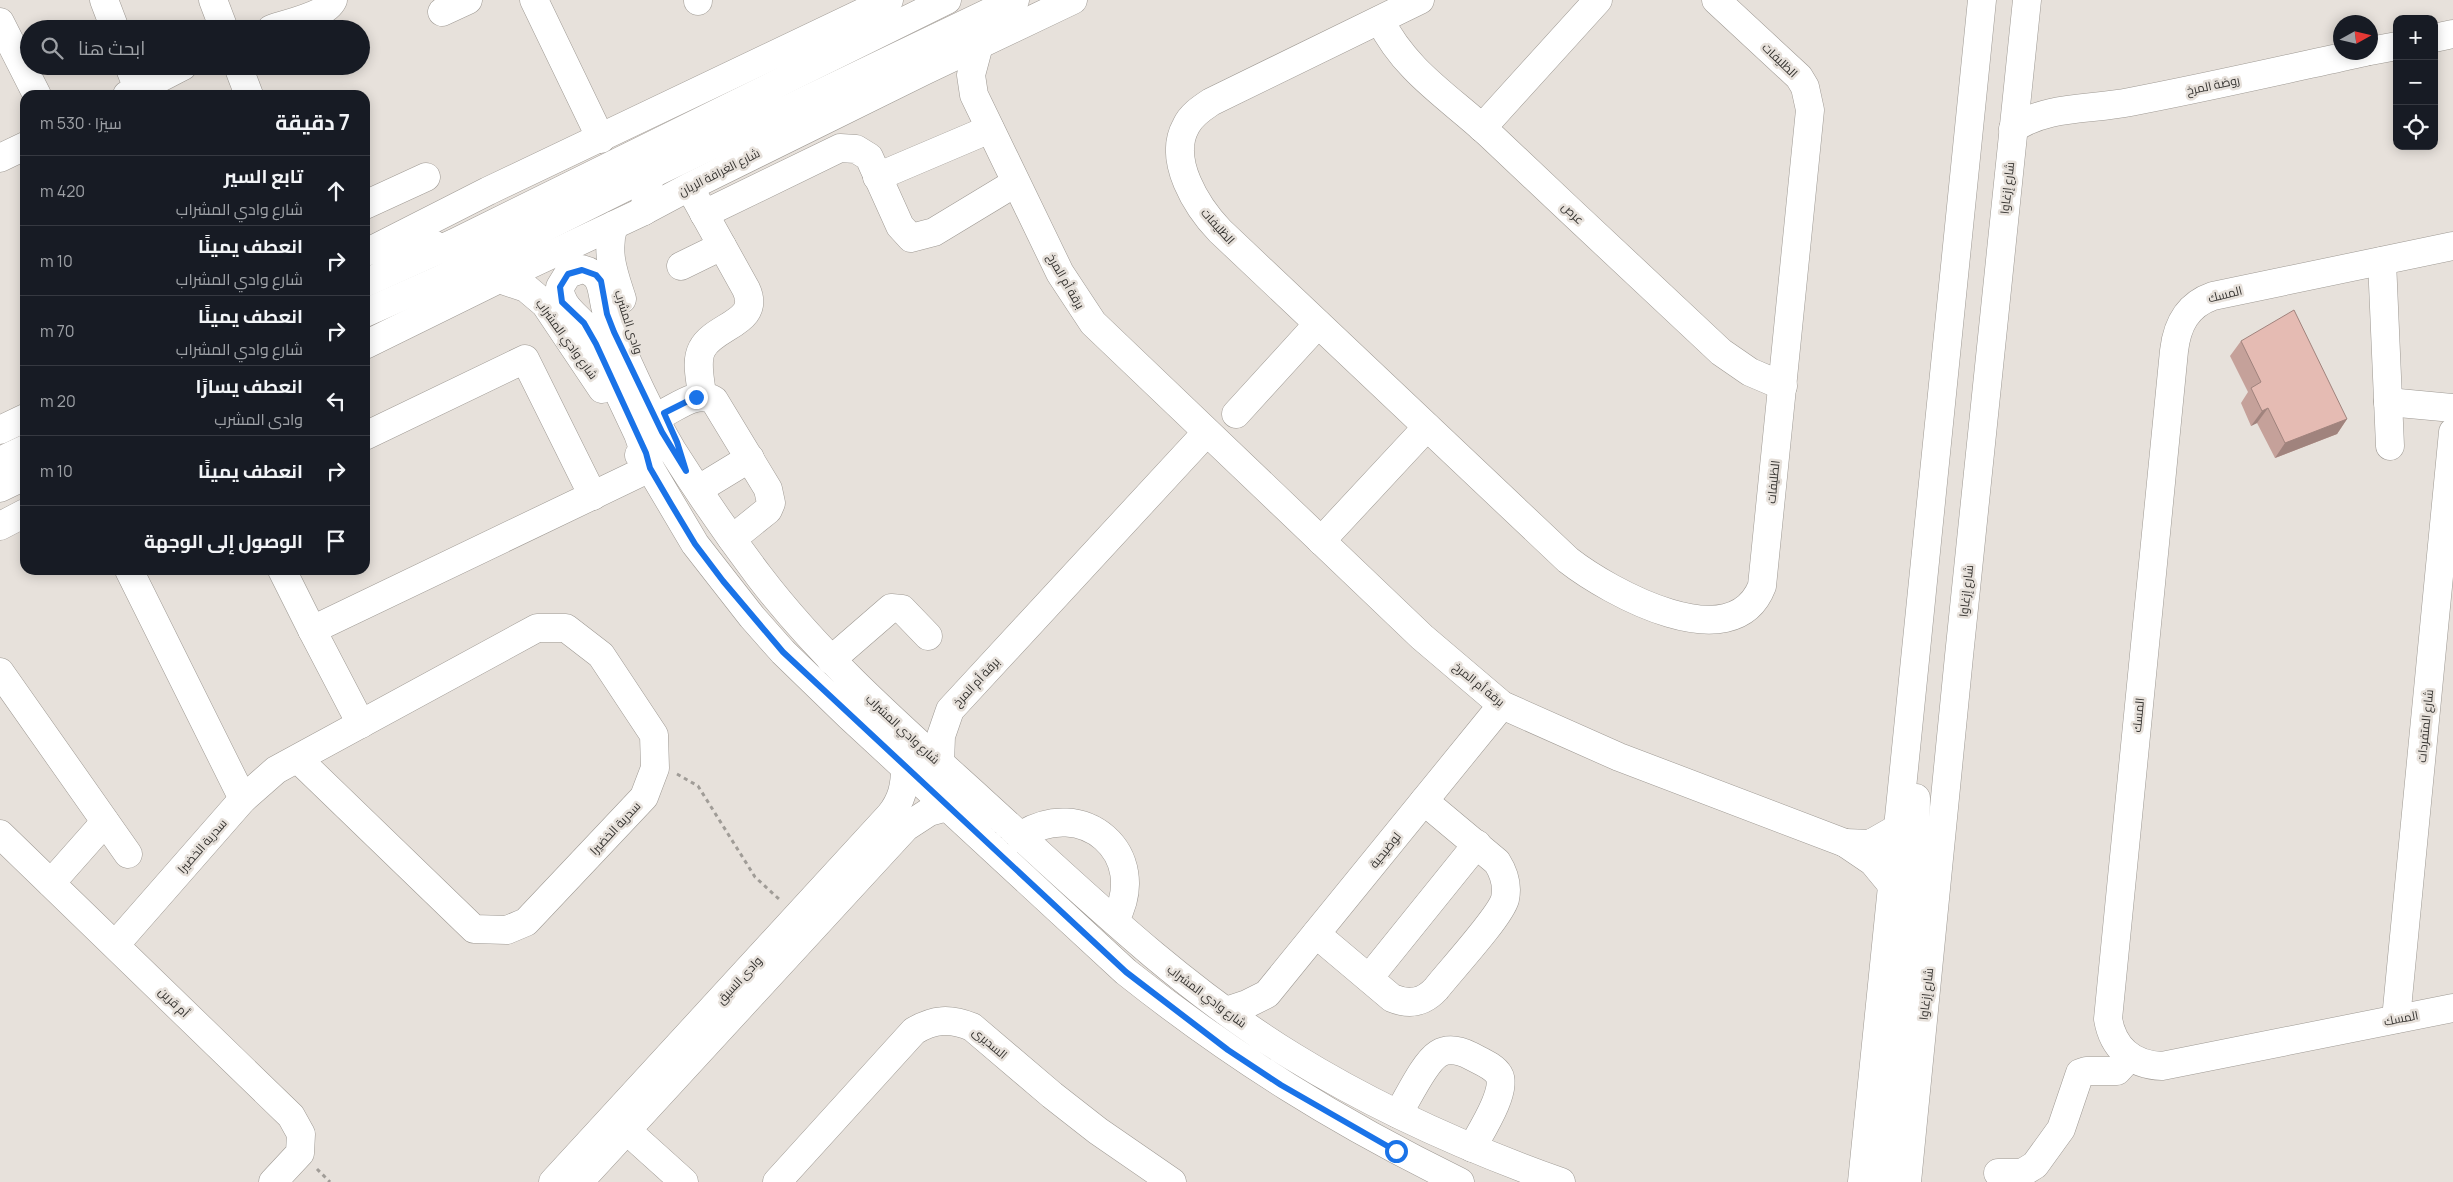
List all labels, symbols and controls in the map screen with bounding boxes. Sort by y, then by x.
north arrow [2333,15,2378,60]
map controls [2393,15,2438,150]
button: + [2393,15,2438,60]
search box [20,20,370,75]
icon: search [38,34,66,62]
text: ابحث هنا [78,35,145,61]
street label: الظليفات [1758,39,1802,81]
button: − [2393,60,2438,105]
street label: روضة المرخ [2185,71,2241,99]
button: locate [2393,105,2438,150]
text: 7 دقيقة [275,108,350,136]
text: سيرًا · 530 m [40,112,122,134]
street label: شارع الغرافة الريان [675,144,763,200]
street label: شارع إزغاوا [1996,161,2018,215]
text: تابع السير [224,163,303,189]
icon: ahead [322,177,350,205]
text: 420 m [40,180,85,202]
text: شارع وادي المشراب [176,198,303,220]
street label: عرص [1558,198,1588,228]
street label: الظليفات [1197,204,1239,248]
text: انعطف يمينًا [198,233,303,259]
icon: right [322,247,350,275]
text: 10 m [40,250,73,272]
street label: برقة أم المرخ [1043,250,1089,312]
text: شارع وادي المشراب [176,268,303,290]
street label: المسك [2206,282,2244,306]
street label: وادى المشرب [611,288,647,356]
street label: شارع وادي المشراب [530,295,602,384]
text: انعطف يمينًا [198,303,303,329]
icon: right [322,317,350,345]
text: 70 m [40,320,75,342]
text: شارع وادي المشراب [176,338,303,360]
text: انعطف يسارًا [196,373,303,399]
route end [685,386,708,409]
icon: left [322,387,350,415]
text: 20 m [40,390,76,412]
text: وادى المشرب [214,408,303,430]
icon: right [322,457,350,485]
text: انعطف يمينًا [198,458,303,484]
text: 10 m [40,460,73,482]
street label: الظليفات [1762,460,1784,504]
icon: arrive [322,527,350,555]
text: الوصول إلى الوجهة [144,528,303,554]
street label: شارع إزغاوا [1955,564,1977,618]
street label: برقة أم المرخ [949,654,1003,710]
street label: برقة أم المرخ [1450,658,1508,710]
street label: شارع المتفردات [2413,688,2437,763]
street label: شارع وادي المشراب [861,690,944,769]
street label: المسك [2128,697,2148,733]
street label: سدرية الخضيرا [586,798,644,858]
street label: سدرية الخضيرا [173,815,231,877]
street label: لوضيحية [1365,829,1405,871]
street label: وادى السيق [712,952,766,1008]
street label: شارع وادي المشراب [1163,960,1250,1033]
street label: شارع إزغاوا [1915,967,1937,1021]
street label: أم قرين [155,983,193,1021]
street label: المسك [2382,1006,2420,1030]
street label: السديرى [969,1023,1011,1063]
route start [1385,1140,1408,1163]

